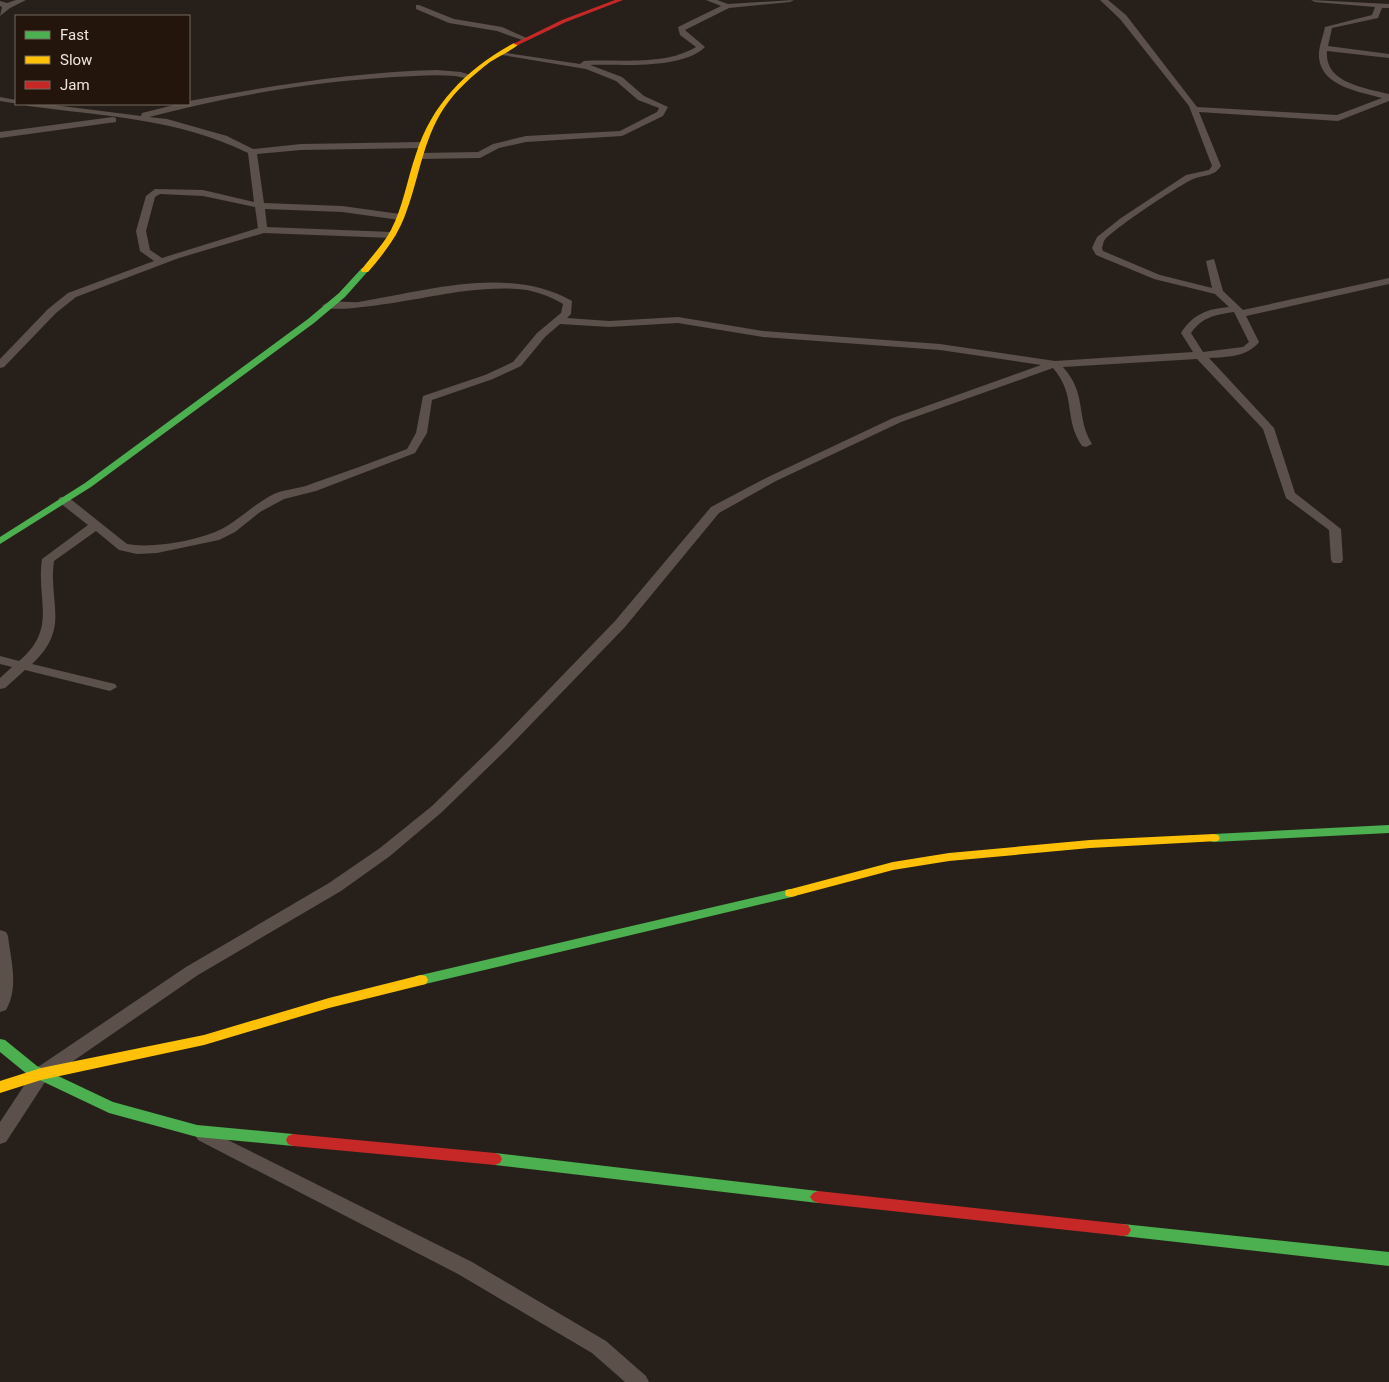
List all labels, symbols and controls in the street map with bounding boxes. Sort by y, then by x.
legend [15,15,190,105]
text: Fast [60,26,89,44]
text: Slow [60,51,92,69]
text: Jam [60,76,90,94]

